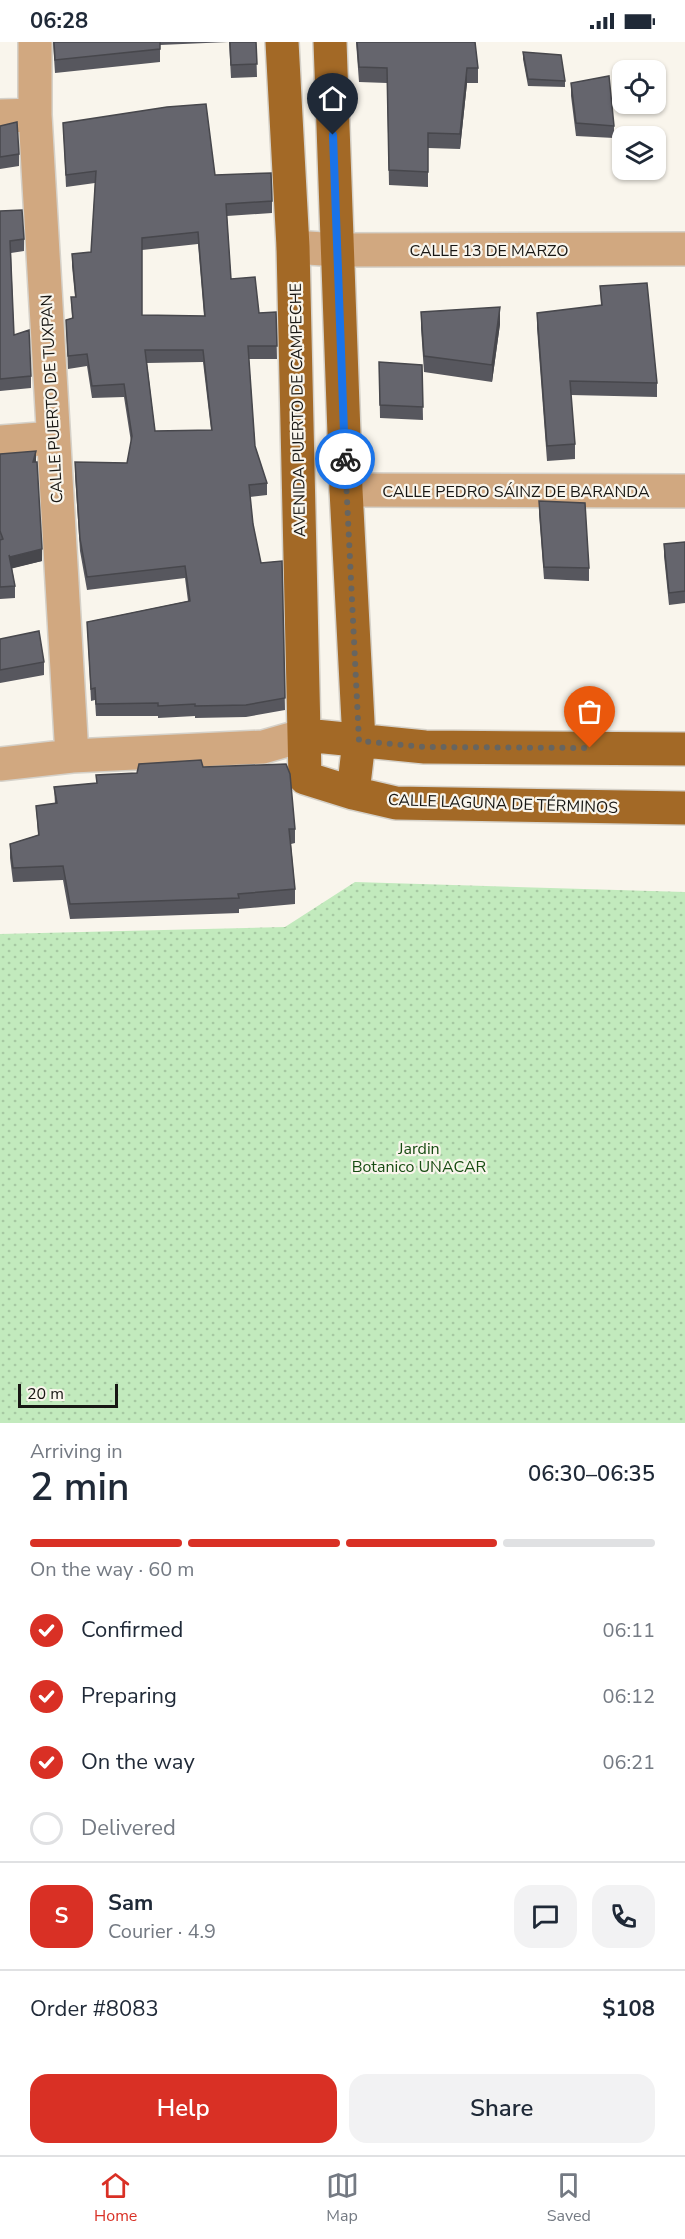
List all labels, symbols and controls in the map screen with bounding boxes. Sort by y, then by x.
text: 06:28 [30,6,88,36]
map controls [612,60,666,180]
button: locate [612,60,666,114]
pin [307,73,358,135]
icon: home [316,82,349,115]
button: layers [612,126,666,180]
street label: CALLE 13 DE MARZO [409,240,569,262]
street label: AVENIDA PUERTO DE CAMPECHE [285,283,311,537]
street label: CALLE PUERTO DE TUXPAN [36,294,68,504]
courier [315,429,375,489]
icon: bike [329,443,362,476]
street label: CALLE PEDRO SÁINZ DE BARANDA [382,481,650,503]
pin [564,686,615,748]
icon: bag [573,695,606,728]
street label: CALLE LAGUNA DE TÉRMINOS [387,789,619,819]
park label: Jardin Botanico UNACAR [352,1138,487,1178]
scale bar [18,1381,118,1408]
text: 20 m [27,1383,64,1405]
text: Arriving in [30,1438,123,1465]
text: 06:30–06:35 [528,1459,655,1489]
text: 2 min [30,1461,129,1514]
text: On the way · 60 m [30,1556,194,1583]
icon: check [30,1614,63,1647]
text: Confirmed [81,1615,183,1645]
text: 06:11 [602,1617,655,1644]
icon: check [30,1680,63,1713]
text: Preparing [81,1681,177,1711]
text: 06:12 [602,1683,655,1710]
icon: check [30,1746,63,1779]
text: On the way [81,1747,195,1777]
text: 06:21 [602,1749,655,1776]
text: Delivered [81,1813,176,1843]
button: chat [514,1885,577,1948]
button: phone [592,1885,655,1948]
text: Sam [108,1888,153,1918]
text: S [55,1901,68,1931]
text: Courier · 4.9 [108,1918,216,1945]
text: Order #8083 [30,1994,159,2024]
text: $108 [602,1994,655,2024]
button: Help [30,2074,337,2143]
button: Share [349,2074,655,2143]
tab: Home [94,2169,137,2227]
tab: Map [326,2169,359,2227]
tab: Saved [547,2169,591,2227]

